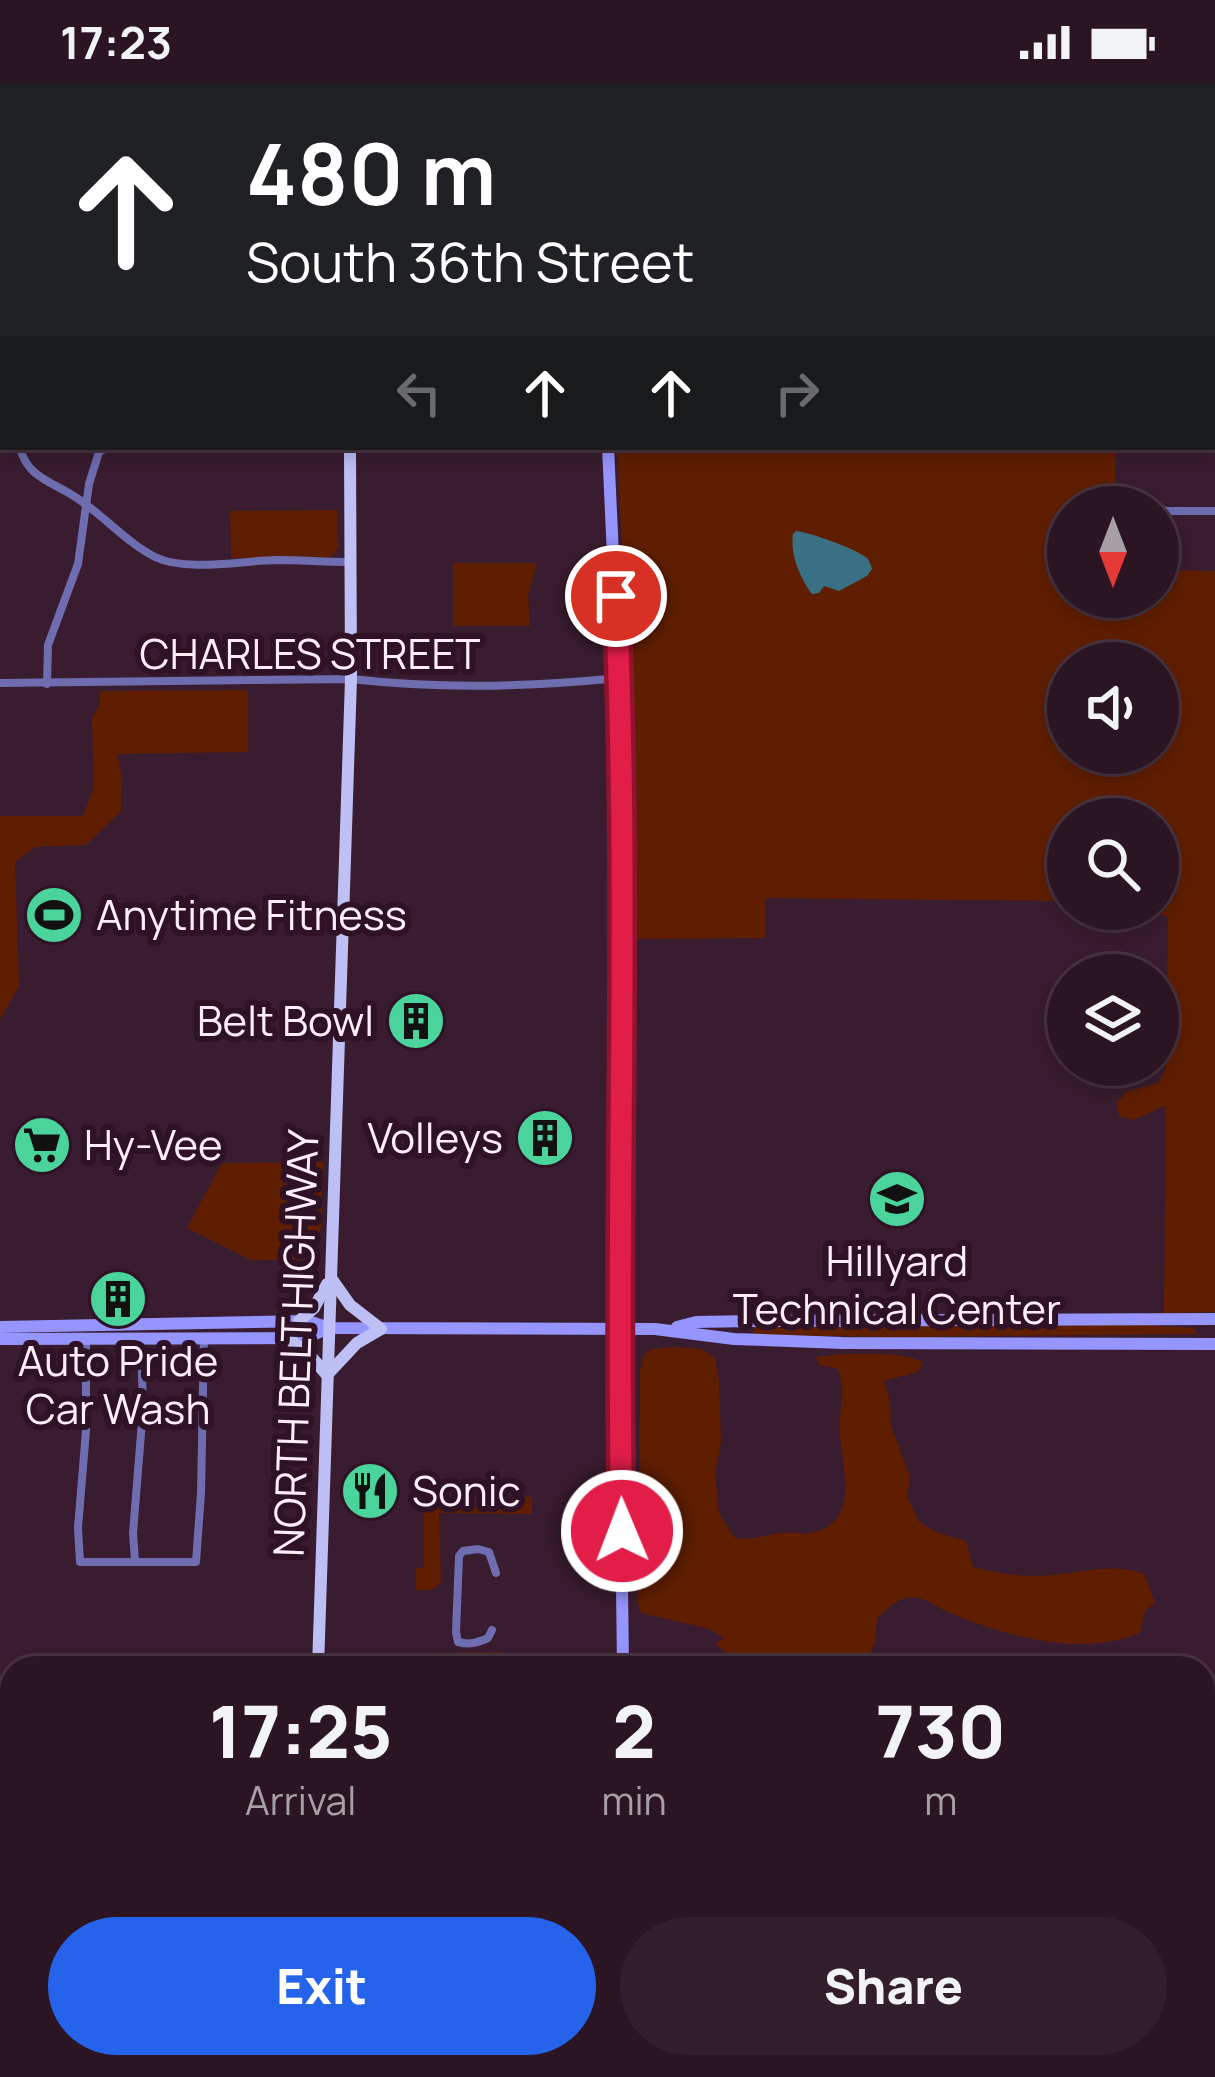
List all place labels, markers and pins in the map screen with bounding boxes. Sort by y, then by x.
pin [565,545,667,647]
sports icon: Anytime Fitness [23,884,85,946]
place label: Anytime Fitness [96,885,407,943]
building icon: Belt Bowl [385,990,447,1052]
place label: Belt Bowl [197,991,374,1049]
building icon: Volleys [514,1107,576,1169]
place label: Volleys [367,1108,503,1166]
supermarket icon: Hy-Vee [11,1114,73,1176]
place label: Hy-Vee [84,1115,223,1173]
school or university icon: Hillyard Technical Center [866,1168,928,1230]
place label: Hillyard Technical Center [733,1231,1061,1337]
building icon: Auto Pride Car Wash [87,1268,149,1330]
place label: Auto Pride Car Wash [18,1331,218,1437]
restaurant icon: Sonic [339,1460,401,1522]
place label: Sonic [412,1461,521,1519]

